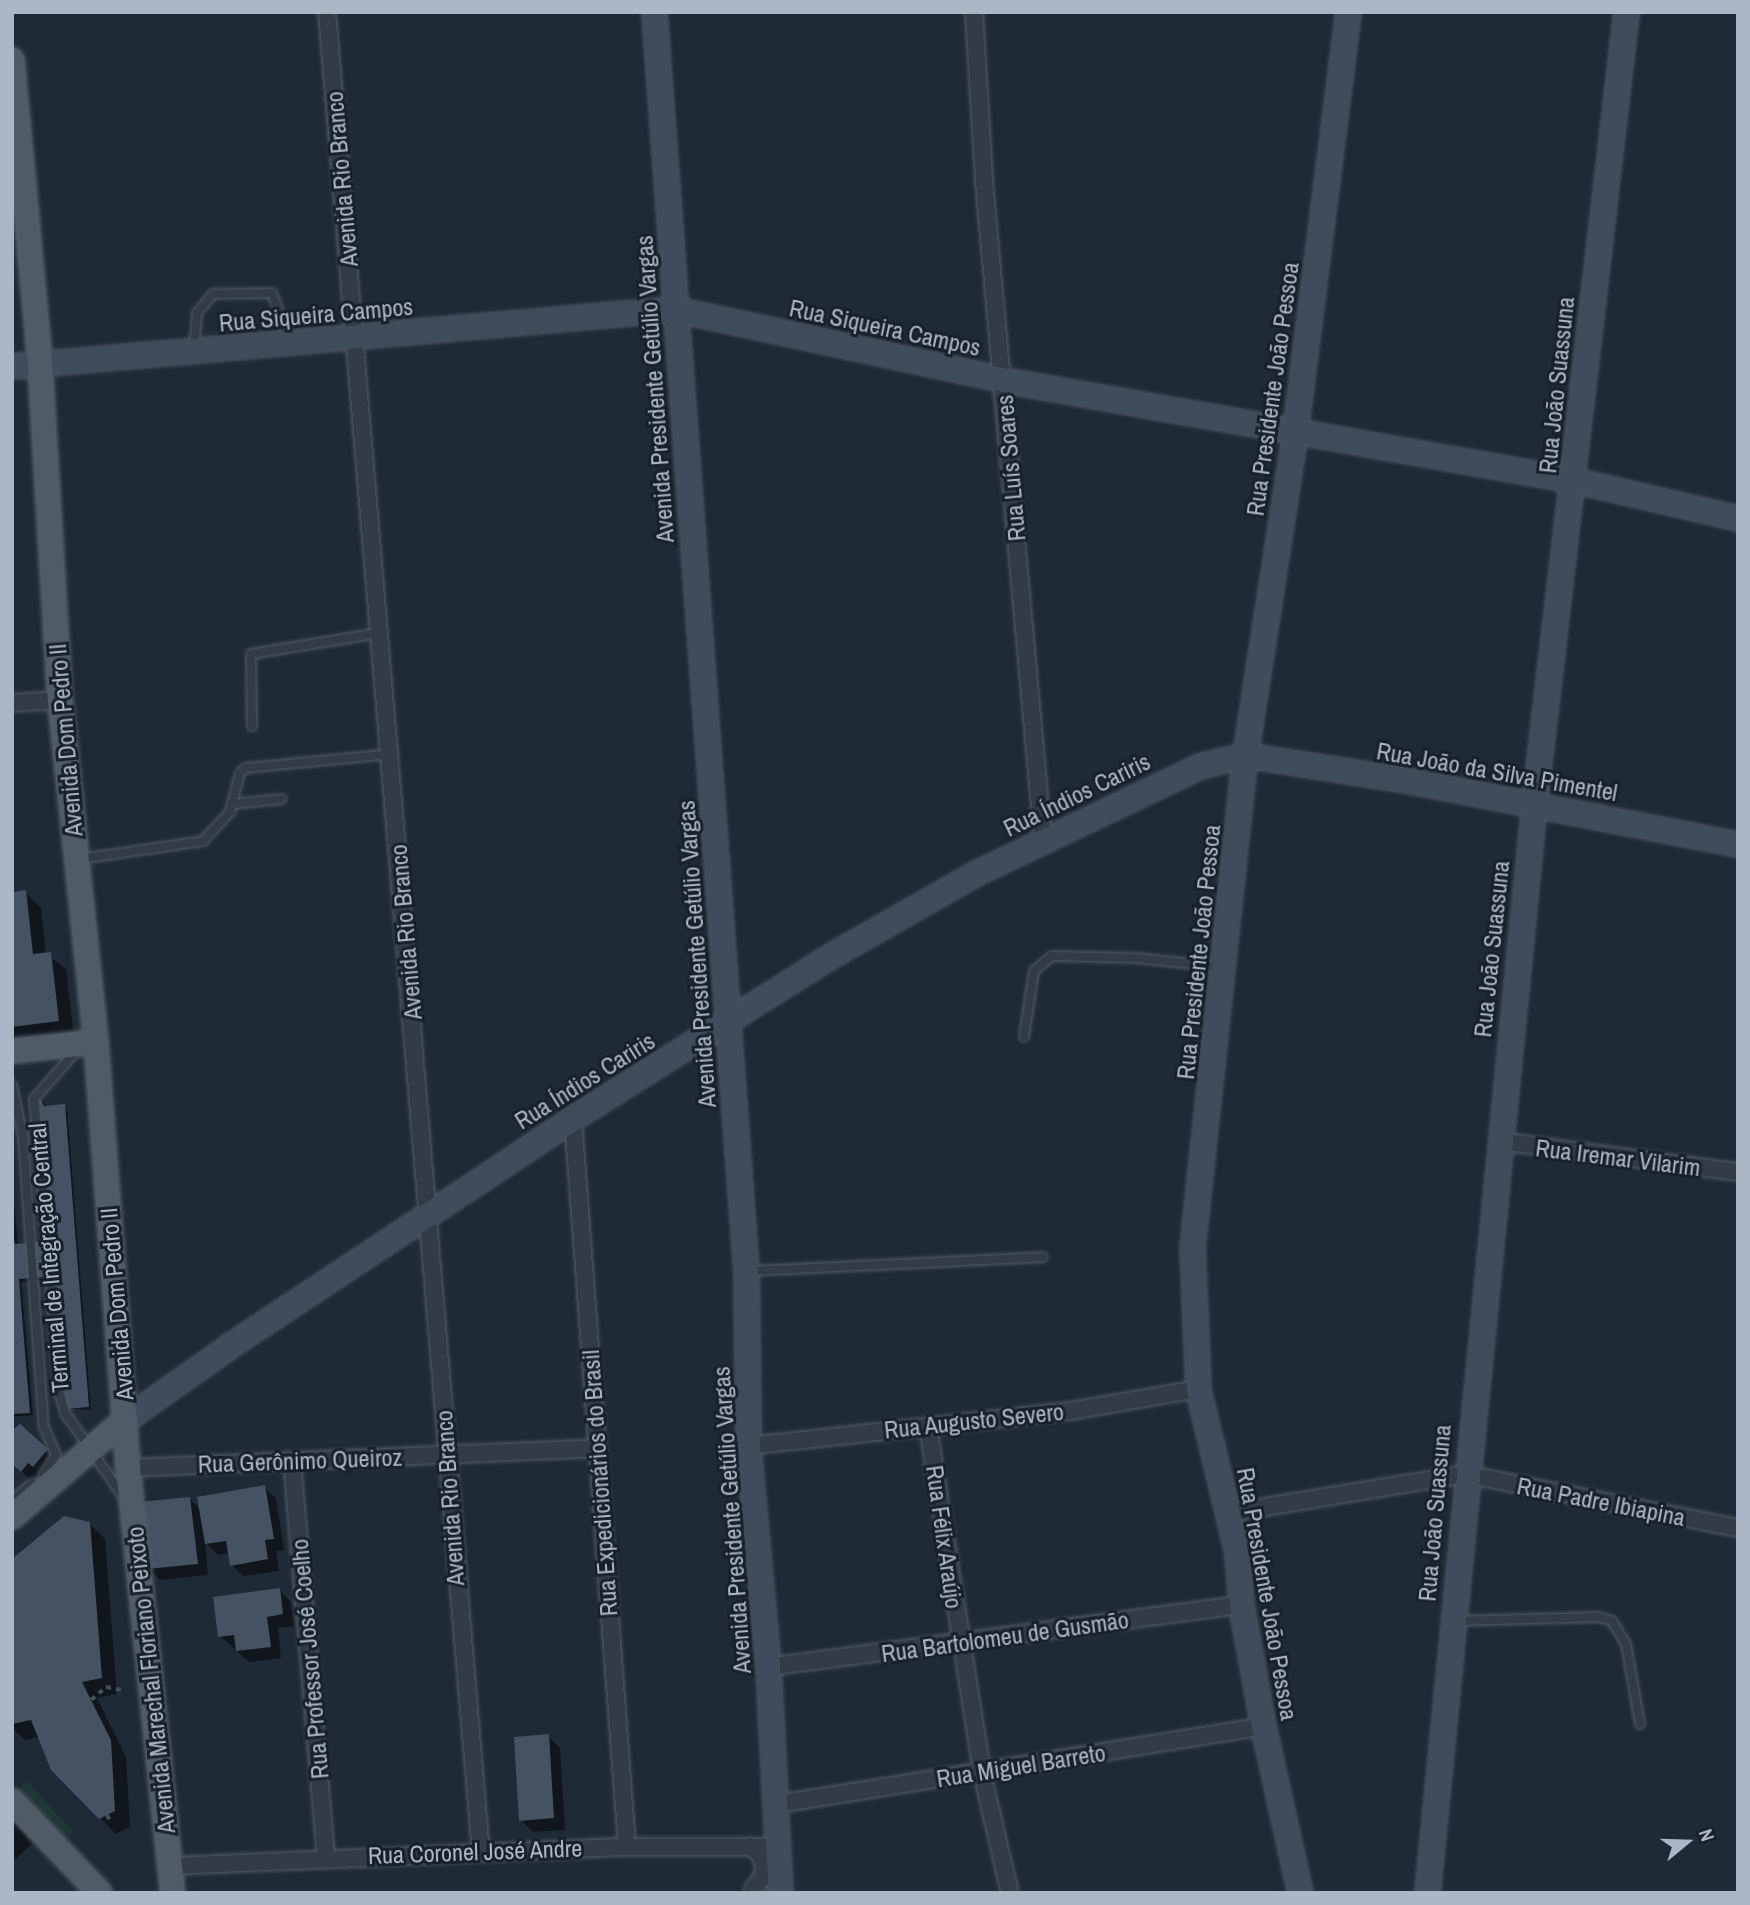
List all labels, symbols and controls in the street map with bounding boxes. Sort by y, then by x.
street label: Avenida Rio Branco [320,90,364,268]
street label: Avenida Presidente Getúlio Vargas [630,234,680,544]
street label: Rua Presidente João Pessoa [1241,260,1305,518]
street label: Rua Siqueira Campos [218,292,414,338]
street label: Rua Siqueira Campos [787,294,983,362]
street label: Rua João Suassuna [1533,295,1581,475]
street label: Rua Luís Soares [990,394,1032,542]
street label: Avenida Dom Pedro II [43,642,89,838]
street label: Rua João da Silva Pimentel [1374,737,1620,807]
street label: Rua Índios Cariris [999,747,1155,843]
street label: Avenida Presidente Getúlio Vargas [672,799,722,1109]
street label: Rua Presidente João Pessoa [1171,823,1227,1081]
street label: Avenida Rio Branco [384,843,428,1021]
street label: Rua João Suassuna [1468,859,1516,1039]
street label: Rua Índios Cariris [510,1026,660,1136]
street label: Terminal de Integração Central [23,1122,75,1394]
street label: Rua Iremar Vilarim [1534,1134,1702,1182]
street label: Avenida Dom Pedro II [94,1206,140,1402]
street label: Rua Expedicionários do Brasil [576,1349,624,1617]
street label: Avenida Presidente Getúlio Vargas [707,1365,757,1675]
street label: Rua Augusto Severo [882,1397,1066,1445]
street label: Avenida Rio Branco [430,1409,470,1587]
street label: Rua João Suassuna [1413,1423,1457,1603]
street label: Rua Gerônimo Queiroz [197,1443,403,1479]
street label: Rua Félix Araújo [920,1463,968,1611]
street label: Rua Presidente João Pessoa [1231,1465,1303,1723]
street label: Rua Padre Ibiapina [1514,1472,1688,1532]
street label: Avenida Marechal Floriano Peixoto [121,1525,181,1835]
street label: Rua Professor José Coelho [285,1538,335,1780]
street label: Rua Bartolomeu de Gusmão [880,1605,1130,1669]
street label: Rua Miguel Barreto [934,1738,1108,1794]
north arrow [1652,1807,1722,1877]
text: N [1693,1826,1721,1845]
street label: Rua Coronel José Andre [367,1834,583,1870]

